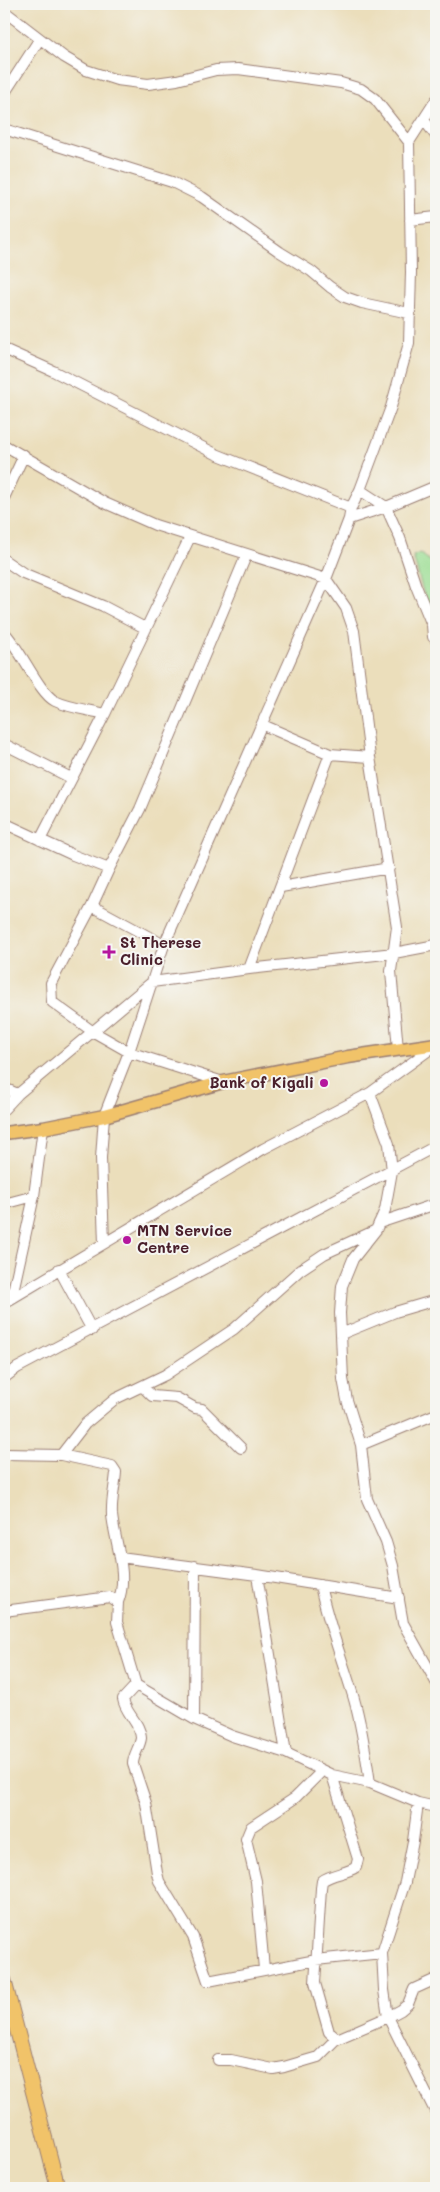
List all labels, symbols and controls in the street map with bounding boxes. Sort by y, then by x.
place label: St Therese Clinic [120,932,201,969]
marker: St Therese Clinic [102,945,116,959]
place label: Bank of Kigali [209,1072,314,1092]
marker: Bank of Kigali [318,1077,330,1089]
place label: MTN Service Centre [137,1220,232,1257]
marker: MTN Service Centre [121,1234,133,1246]

